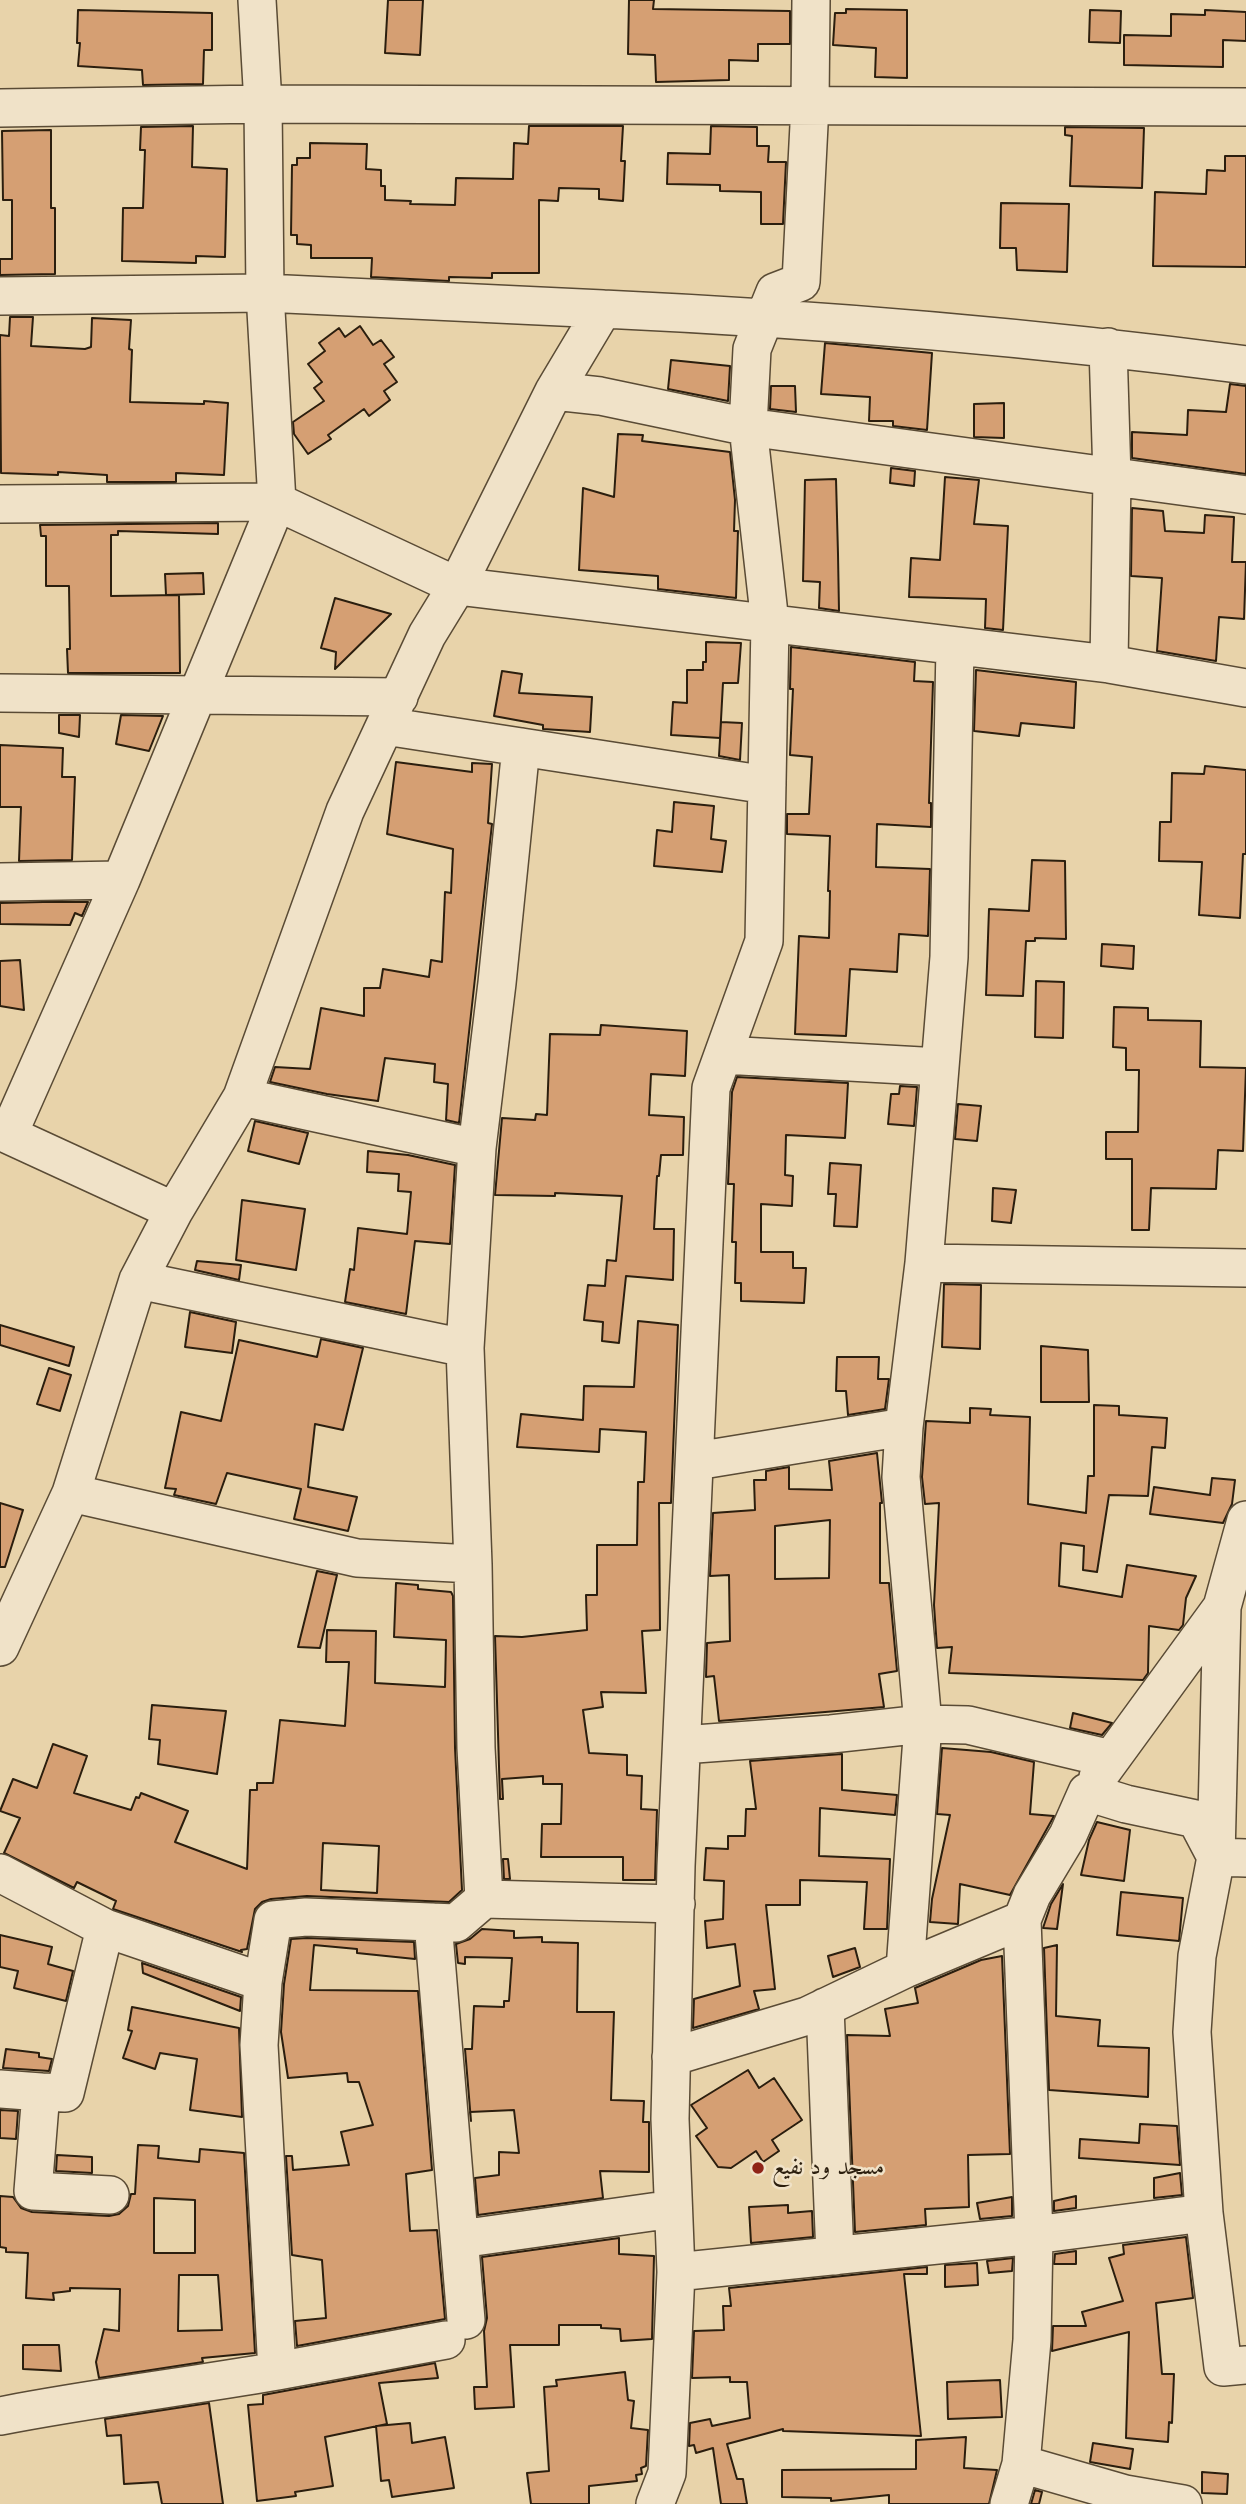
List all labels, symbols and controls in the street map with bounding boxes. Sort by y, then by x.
place label: مسجد ود نفيع [772,2154,884,2182]
marker: مسجد ود نفيع [750,2160,766,2176]

